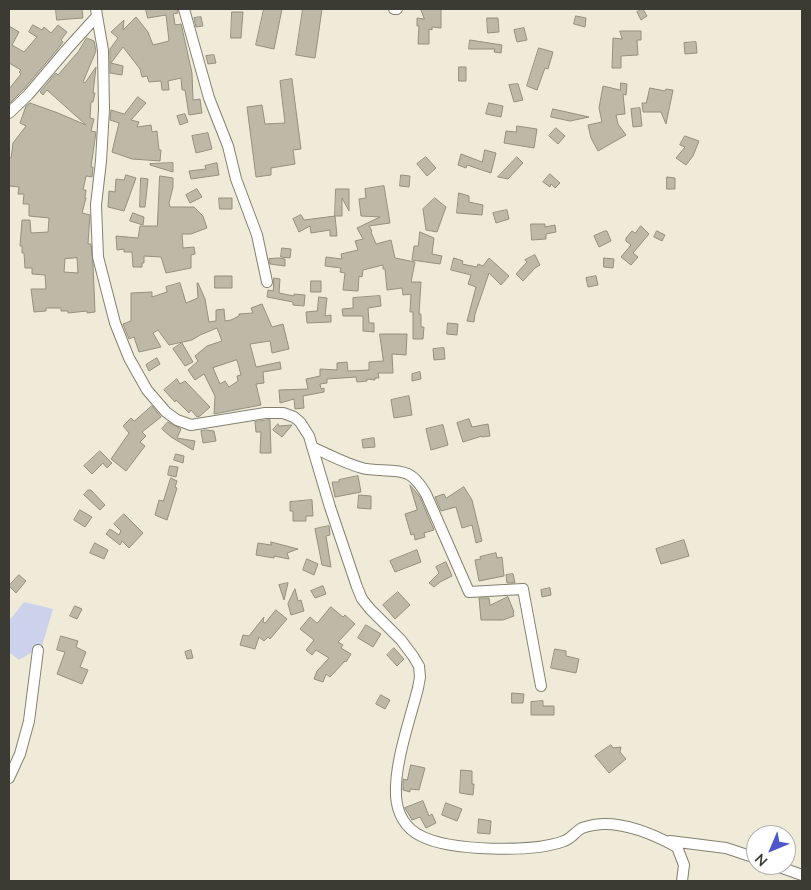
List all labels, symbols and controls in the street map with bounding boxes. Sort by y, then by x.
north arrow [746,825,796,875]
text: N [751,850,771,870]

